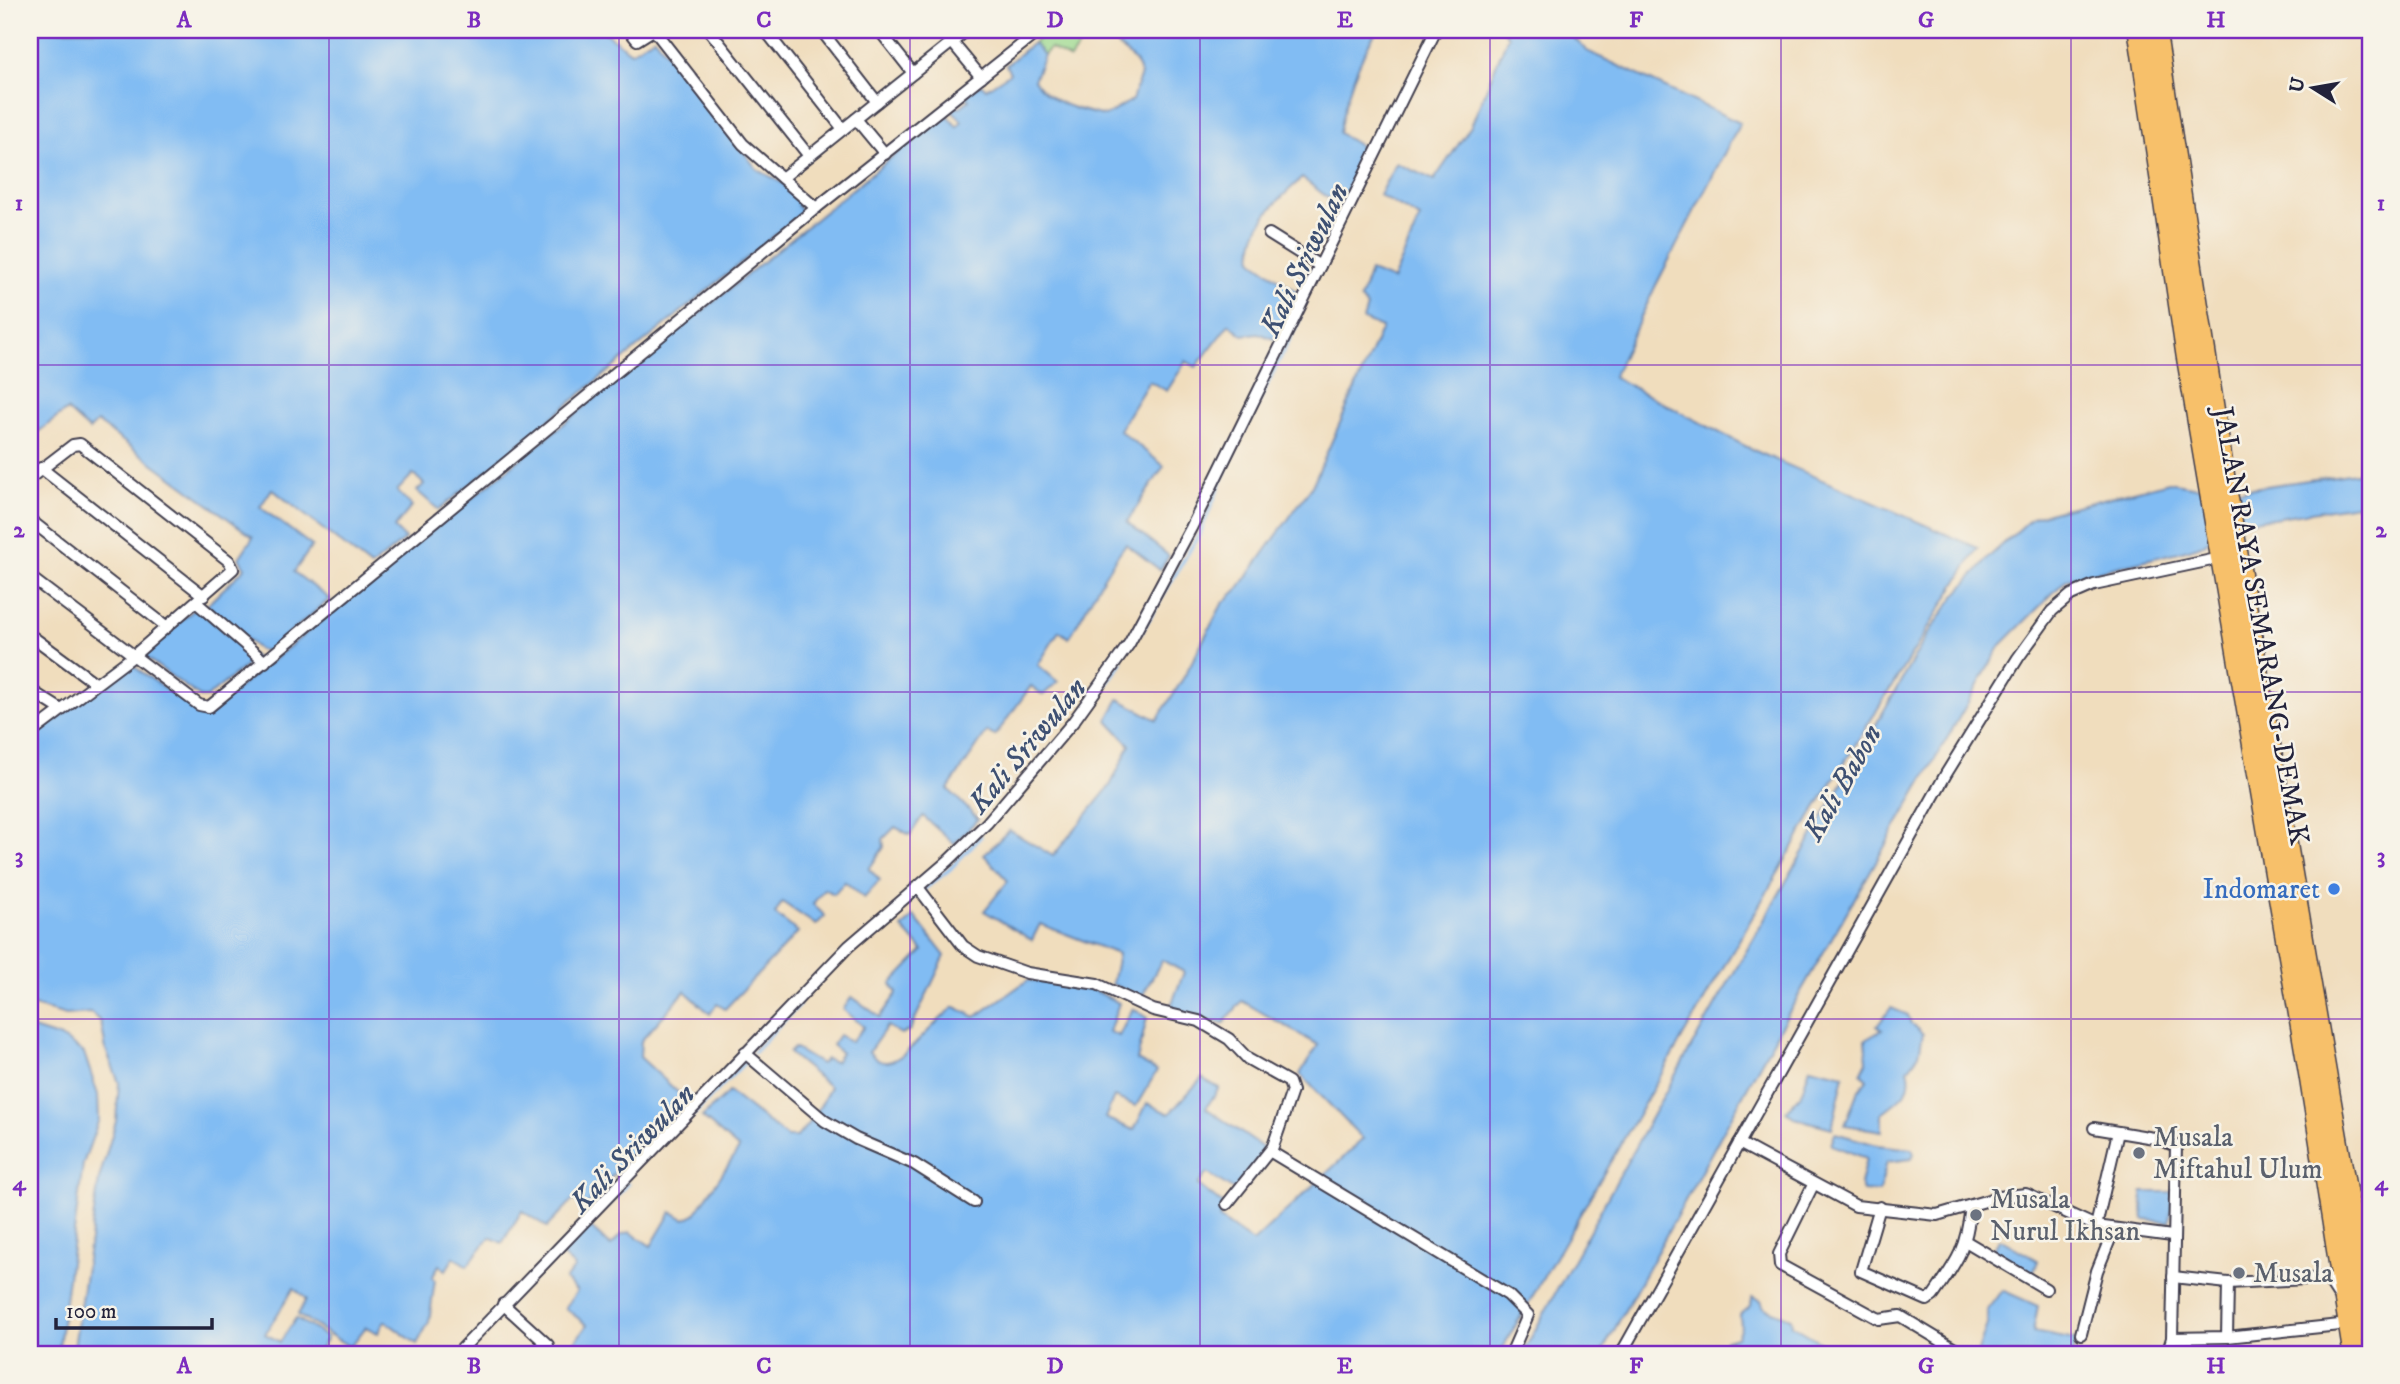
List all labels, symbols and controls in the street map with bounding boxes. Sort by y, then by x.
text: A [176,6,193,35]
text: B [467,6,481,35]
text: C [756,6,772,35]
text: D [1046,6,1064,35]
text: E [1337,6,1353,35]
text: F [1629,6,1644,35]
text: G [1918,6,1934,35]
text: H [2206,6,2226,35]
north arrow [2278,52,2348,122]
text: U [2285,75,2311,94]
water label: Kali Sriwulan [1252,177,1358,343]
text: 1 [15,189,23,218]
text: 1 [2377,189,2385,218]
street label: JALAN RAYA SEMARANG-DEMAK [2205,401,2317,848]
text: 2 [13,516,25,545]
text: 2 [2375,516,2387,545]
water label: Kali Sriwulan [960,671,1095,822]
water label: Kali Babon [1795,718,1891,848]
text: 3 [15,842,23,871]
text: 3 [2377,842,2385,871]
place label: Indomaret [2202,872,2320,907]
marker: Indomaret [2326,881,2342,897]
water label: Kali Sriwulan [561,1077,704,1222]
place label: Musala Miftahul Ulum [2153,1120,2323,1187]
marker: Musala Miftahul Ulum [2131,1145,2147,1161]
text: 4 [12,1169,27,1198]
text: 4 [2374,1169,2389,1198]
place label: Musala Nurul Ikhsan [1990,1182,2141,1249]
marker: Musala Nurul Ikhsan [1968,1207,1984,1223]
place label: Musala [2253,1256,2333,1291]
marker: Musala [2231,1265,2247,1281]
scale bar [56,1286,212,1330]
text: 100 m [66,1299,117,1325]
text: A [176,1352,193,1381]
text: B [467,1352,481,1381]
text: C [756,1352,772,1381]
text: D [1046,1352,1064,1381]
text: E [1337,1352,1353,1381]
text: F [1629,1352,1644,1381]
text: G [1918,1352,1934,1381]
text: H [2206,1352,2226,1381]

